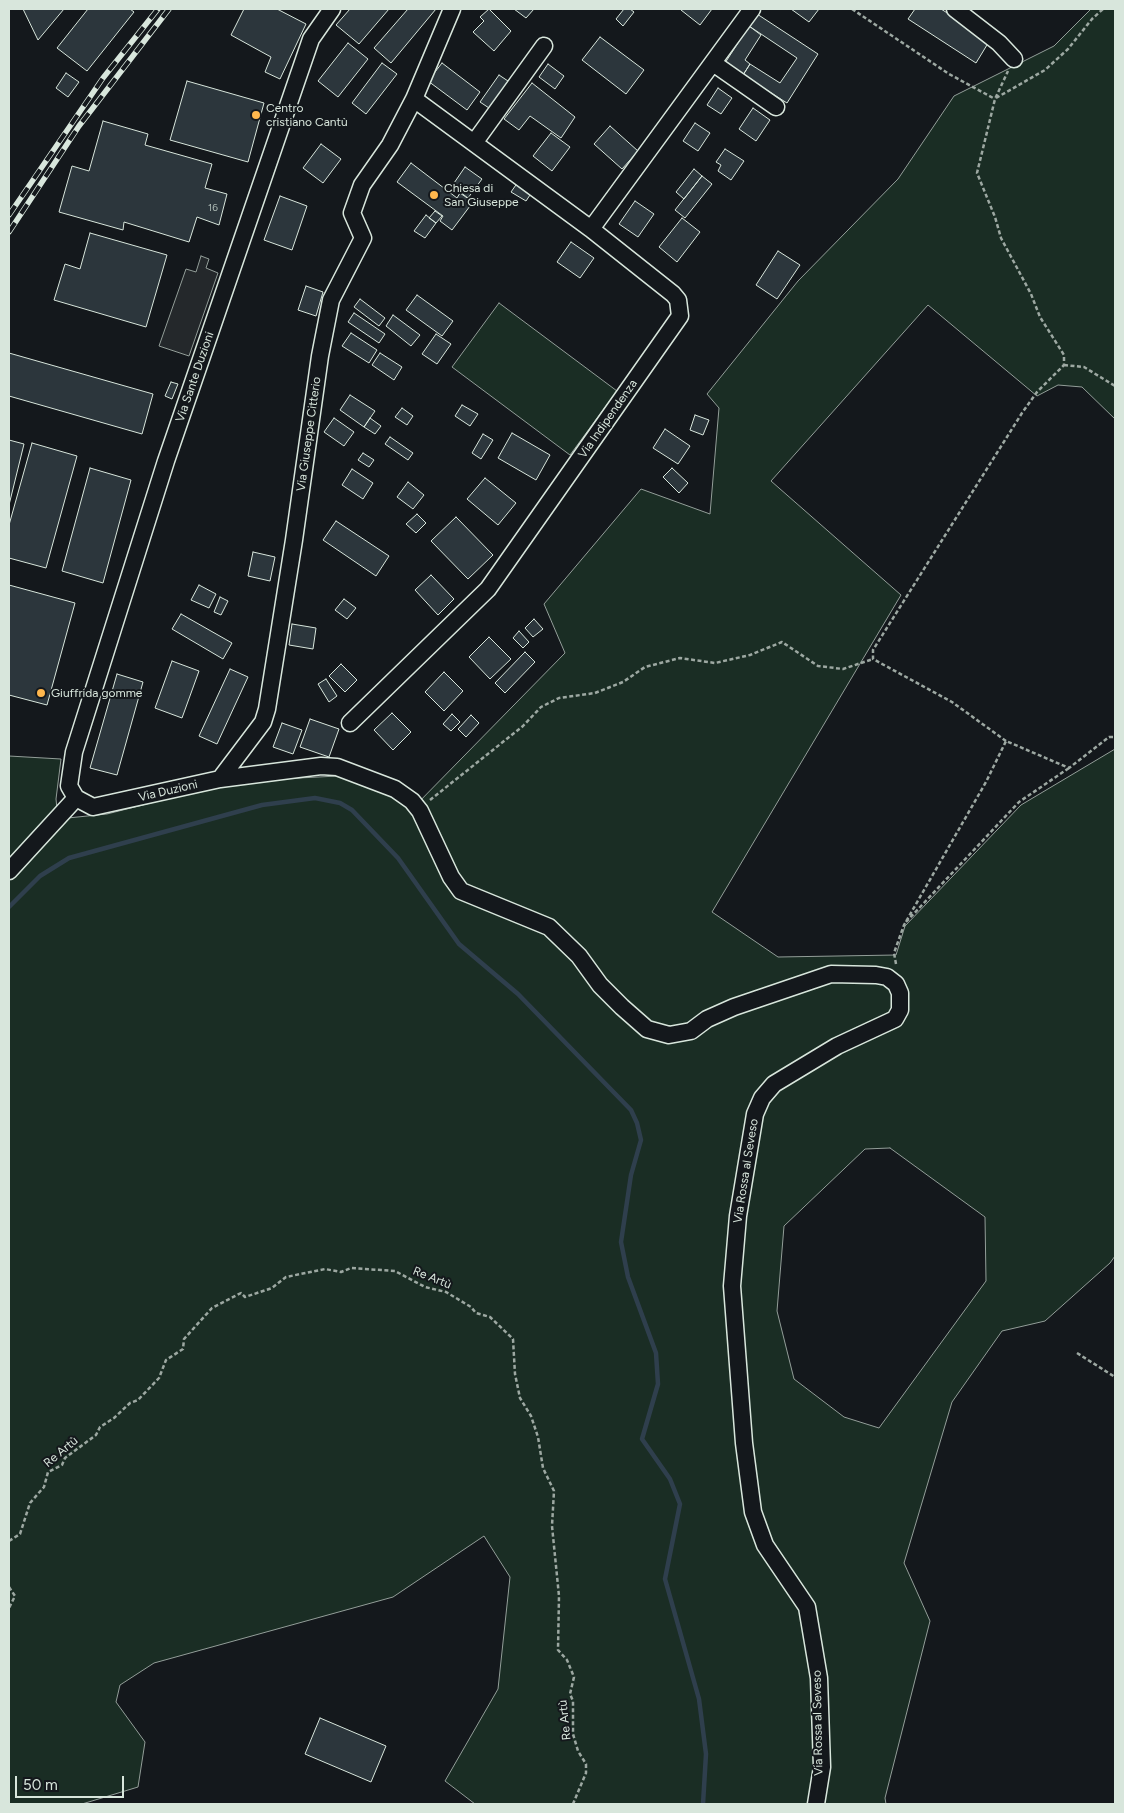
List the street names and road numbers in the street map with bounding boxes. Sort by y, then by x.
street label: Via Sante Duzioni [173,330,217,424]
street label: Via Giuseppe Citterio [294,376,324,492]
street label: Via Indipendenza [576,377,640,461]
street label: Via Duzioni [137,777,199,805]
street label: Via Rossa al Seveso [731,1118,761,1224]
street label: Re Artù [411,1264,453,1292]
street label: Re Artù [41,1433,81,1471]
street label: Via Rossa al Seveso [810,1670,826,1776]
street label: Re Artù [556,1699,574,1741]

